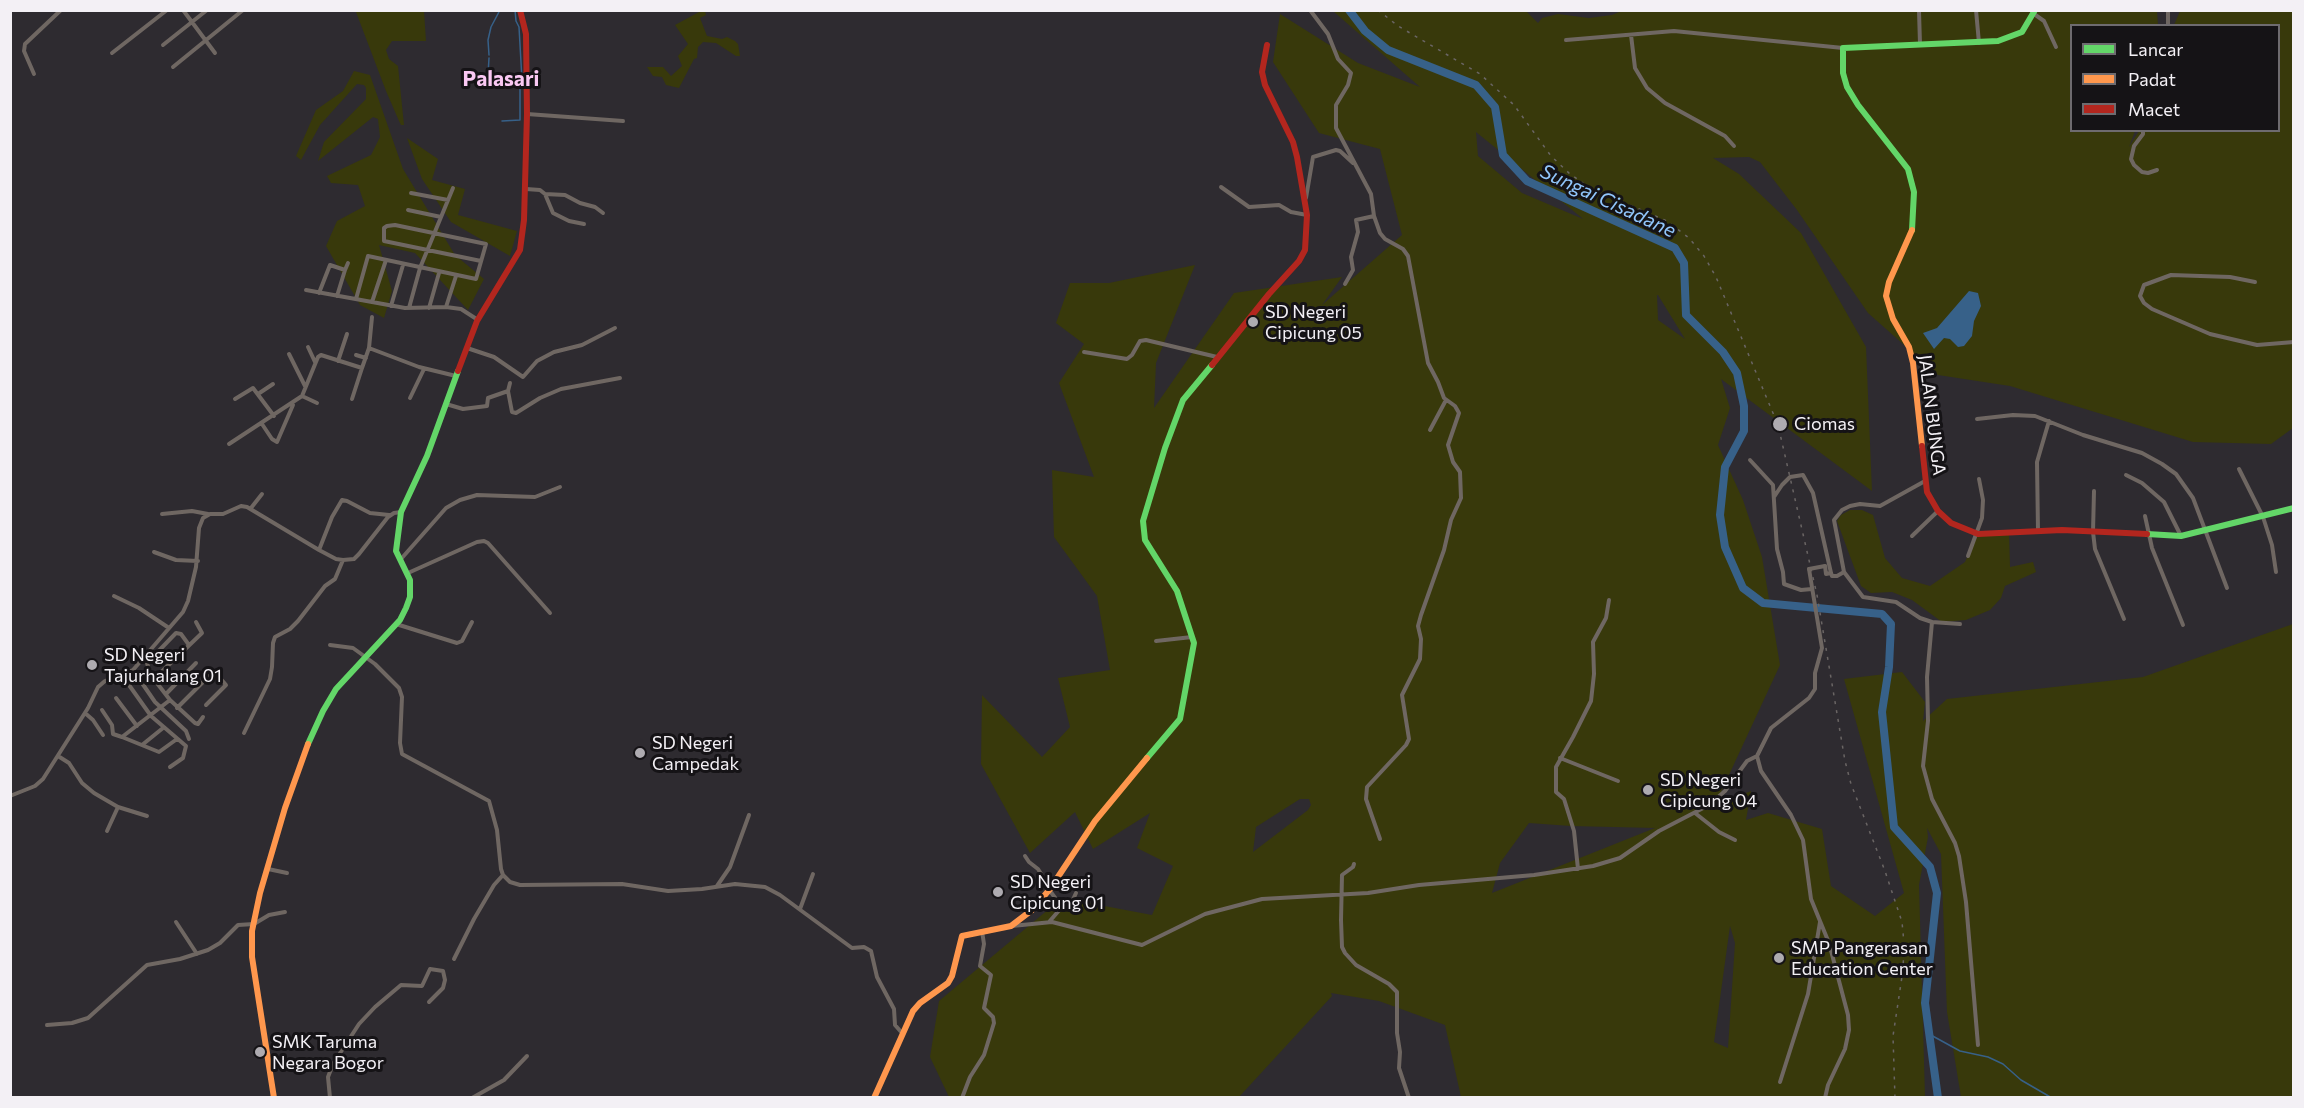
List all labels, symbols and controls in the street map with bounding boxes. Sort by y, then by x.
legend [2070,24,2280,132]
text: Lancar [2128,38,2184,60]
district label: Palasari [463,66,539,92]
text: Padat [2128,68,2176,90]
text: Macet [2128,98,2180,120]
water label: Sungai Cisadane [1536,159,1680,243]
place label: SD Negeri Cipicung 05 [1265,301,1362,344]
marker: SD Negeri Cipicung 05 [1246,315,1260,329]
street label: JALAN BUNGA [1914,353,1950,477]
place label: Ciomas [1794,413,1855,435]
marker: Ciomas [1771,415,1789,433]
place label: SD Negeri Tajurhalang 01 [104,644,222,686]
marker: SD Negeri Tajurhalang 01 [85,658,99,672]
place label: SD Negeri Campedak [652,732,739,774]
marker: SD Negeri Campedak [633,746,647,760]
place label: SD Negeri Cipicung 04 [1660,769,1757,812]
marker: SD Negeri Cipicung 04 [1641,783,1655,797]
place label: SD Negeri Cipicung 01 [1010,871,1104,914]
marker: SD Negeri Cipicung 01 [991,885,1005,899]
place label: SMP Pangerasan Education Center [1791,937,1933,980]
marker: SMP Pangerasan Education Center [1772,951,1786,965]
place label: SMK Taruma Negara Bogor [272,1031,384,1074]
marker: SMK Taruma Negara Bogor [253,1045,267,1059]

